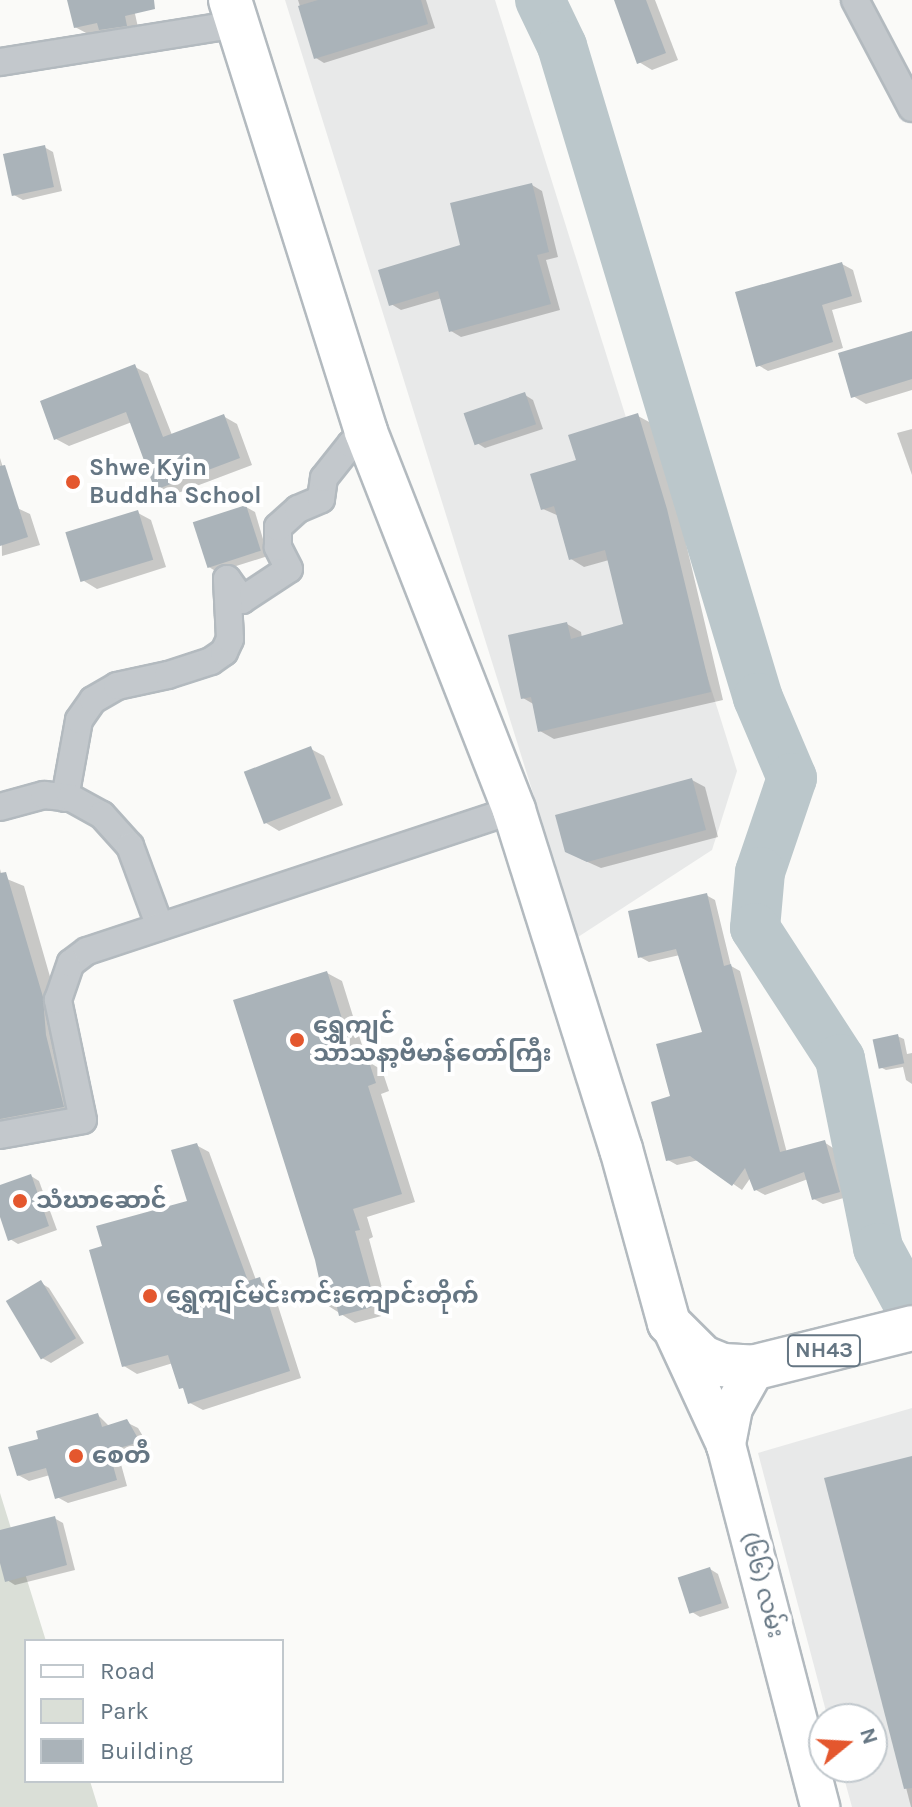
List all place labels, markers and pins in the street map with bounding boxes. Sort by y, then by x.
place label: Shwe Kyin Buddha School [89,454,262,510]
marker: Shwe Kyin Buddha School [64,473,82,491]
place label: ရွှေကျင် သာသနာ့ဗိမာန်တော်ကြီး [313,1012,552,1068]
marker: ရွှေကျင် သာသနာ့ဗိမာန်တော်ကြီး [288,1031,306,1049]
place label: သံဃာဆောင် [36,1187,167,1215]
marker: သံဃာဆောင် [11,1192,29,1210]
place label: ရွှေကျင်မင်းကင်းကျောင်းတိုက် [166,1282,479,1310]
marker: ရွှေကျင်မင်းကင်းကျောင်းတိုက် [141,1287,159,1305]
place label: စေတီ [92,1442,151,1470]
marker: စေတီ [67,1447,85,1465]

